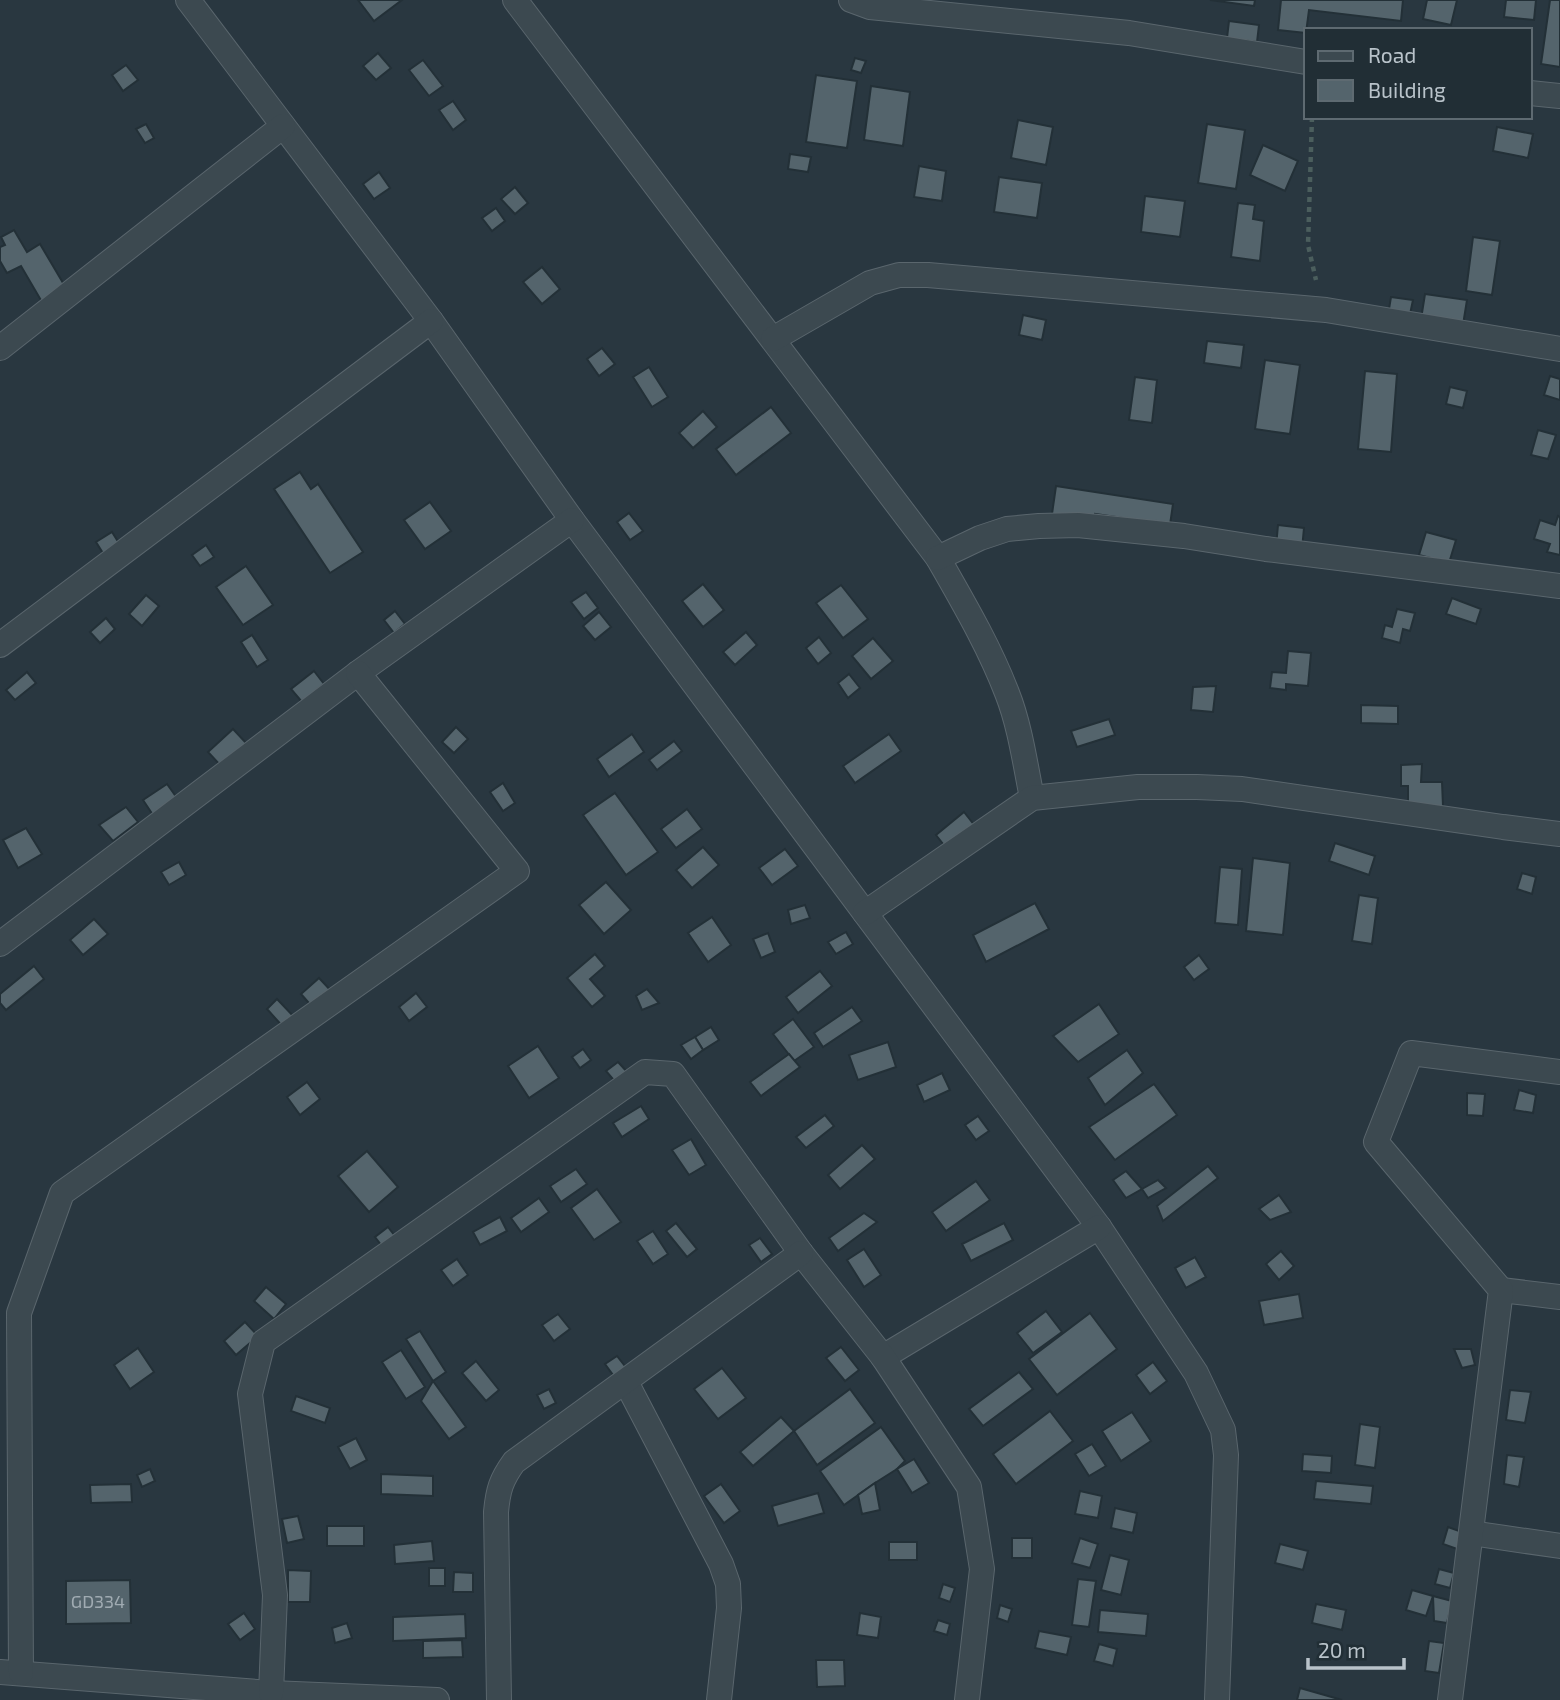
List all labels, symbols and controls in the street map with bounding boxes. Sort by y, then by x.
legend [1304,28,1532,119]
text: Road [1368,42,1416,67]
text: Building [1368,77,1446,102]
house number: GD334 [71,1590,125,1612]
scale bar [1308,1626,1404,1670]
text: 20 m [1318,1637,1366,1662]

